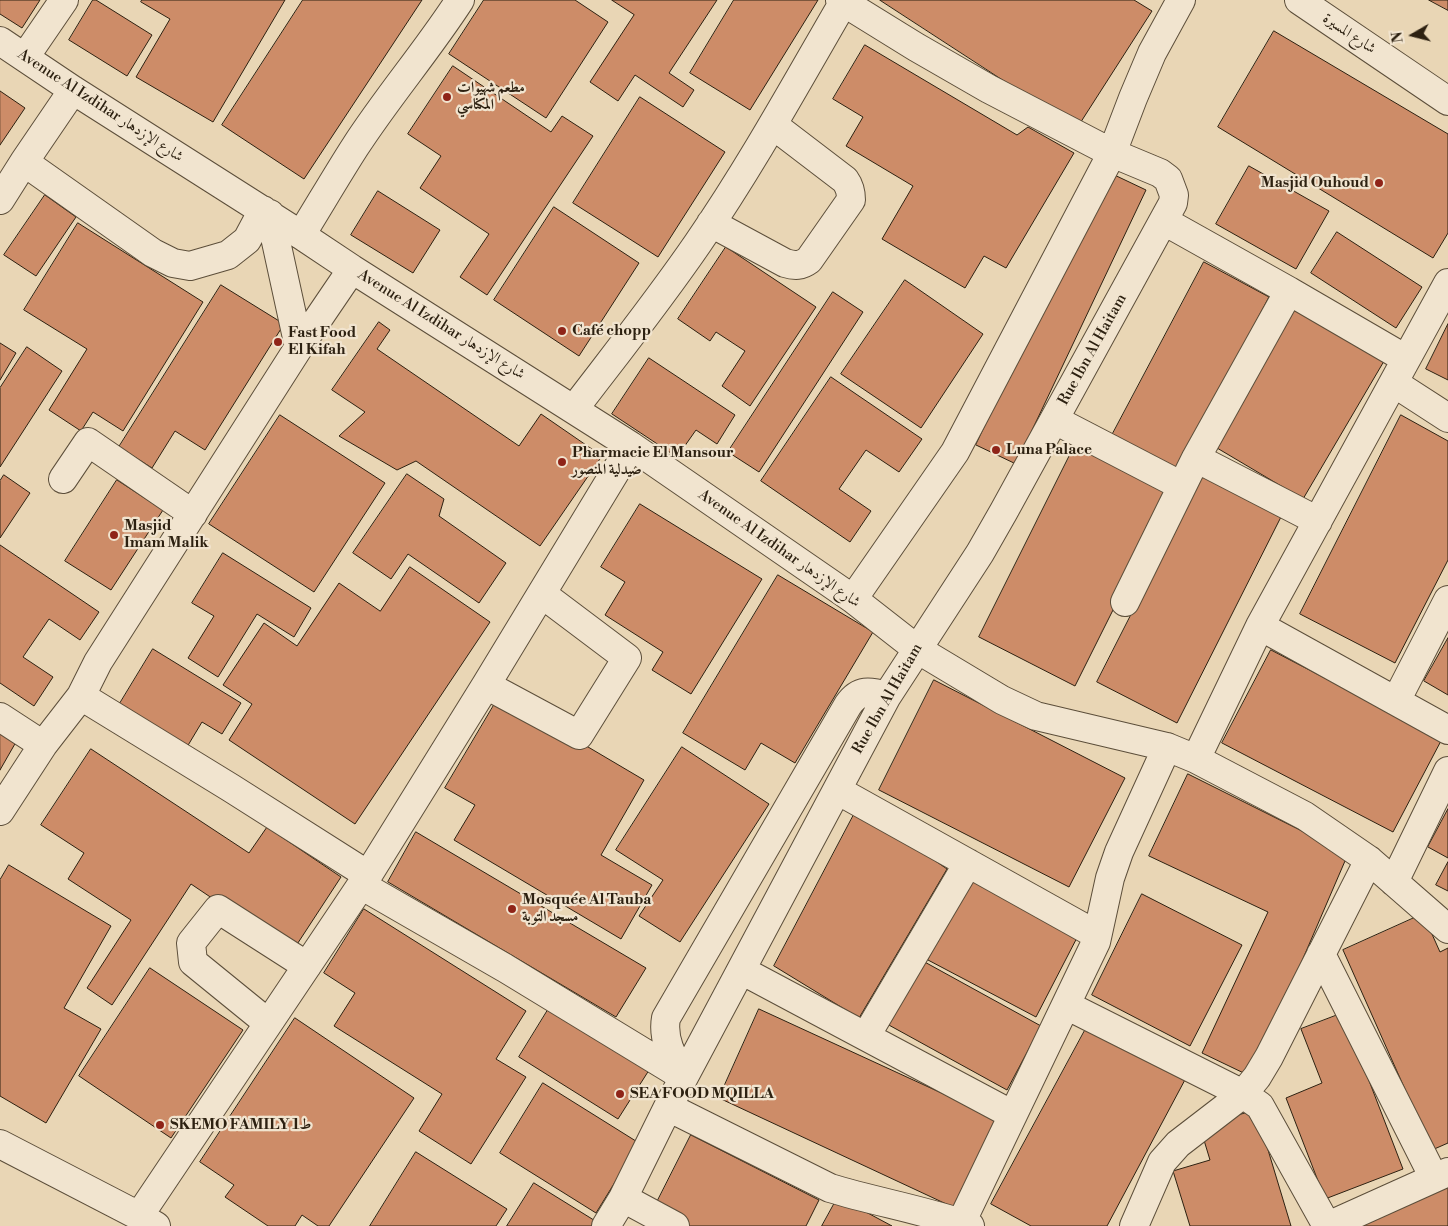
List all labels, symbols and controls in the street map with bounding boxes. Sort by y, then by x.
street label: شارع المسيرة [1319,10,1379,58]
north arrow [1388,10,1438,60]
text: N [1388,30,1408,44]
street label: Avenue Al Izdihar شارع الإزدهار [14,46,186,166]
place label: مطعم شهيوات المكناسي [457,79,525,114]
marker: مطعم شهيوات المكناسي [441,91,453,103]
place label: Masjid Ouhoud [1261,174,1369,192]
marker: Masjid Ouhoud [1373,177,1385,189]
street label: Avenue Al Izdihar شارع الإزدهار [354,266,528,384]
street label: Rue Ibn Al Haitam [1055,291,1131,409]
place label: Café chopp [572,322,651,340]
place label: Fast Food El Kifah [288,324,356,359]
marker: Café chopp [556,325,568,337]
marker: Fast Food El Kifah [272,336,284,348]
place label: Luna Palace [1006,441,1092,459]
place label: Pharmacie El Mansour صيدلية المنصور [572,444,734,479]
marker: Luna Palace [990,444,1002,456]
marker: Pharmacie El Mansour صيدلية المنصور [556,456,568,468]
street label: Avenue Al Izdihar شارع الإزدهار [694,486,864,612]
place label: Masjid Imam Malik [124,517,209,552]
marker: Masjid Imam Malik [108,529,120,541]
street label: Rue Ibn Al Haitam [849,641,927,757]
place label: Mosquée Al Tauba مسجد التوبة [522,891,651,926]
marker: Mosquée Al Tauba مسجد التوبة [506,903,518,915]
place label: SEA FOOD MQILLA [630,1085,774,1103]
marker: SEA FOOD MQILLA [614,1088,626,1100]
place label: SKEMO FAMILY ط1 [170,1116,311,1134]
marker: SKEMO FAMILY ط1 [154,1119,166,1131]

